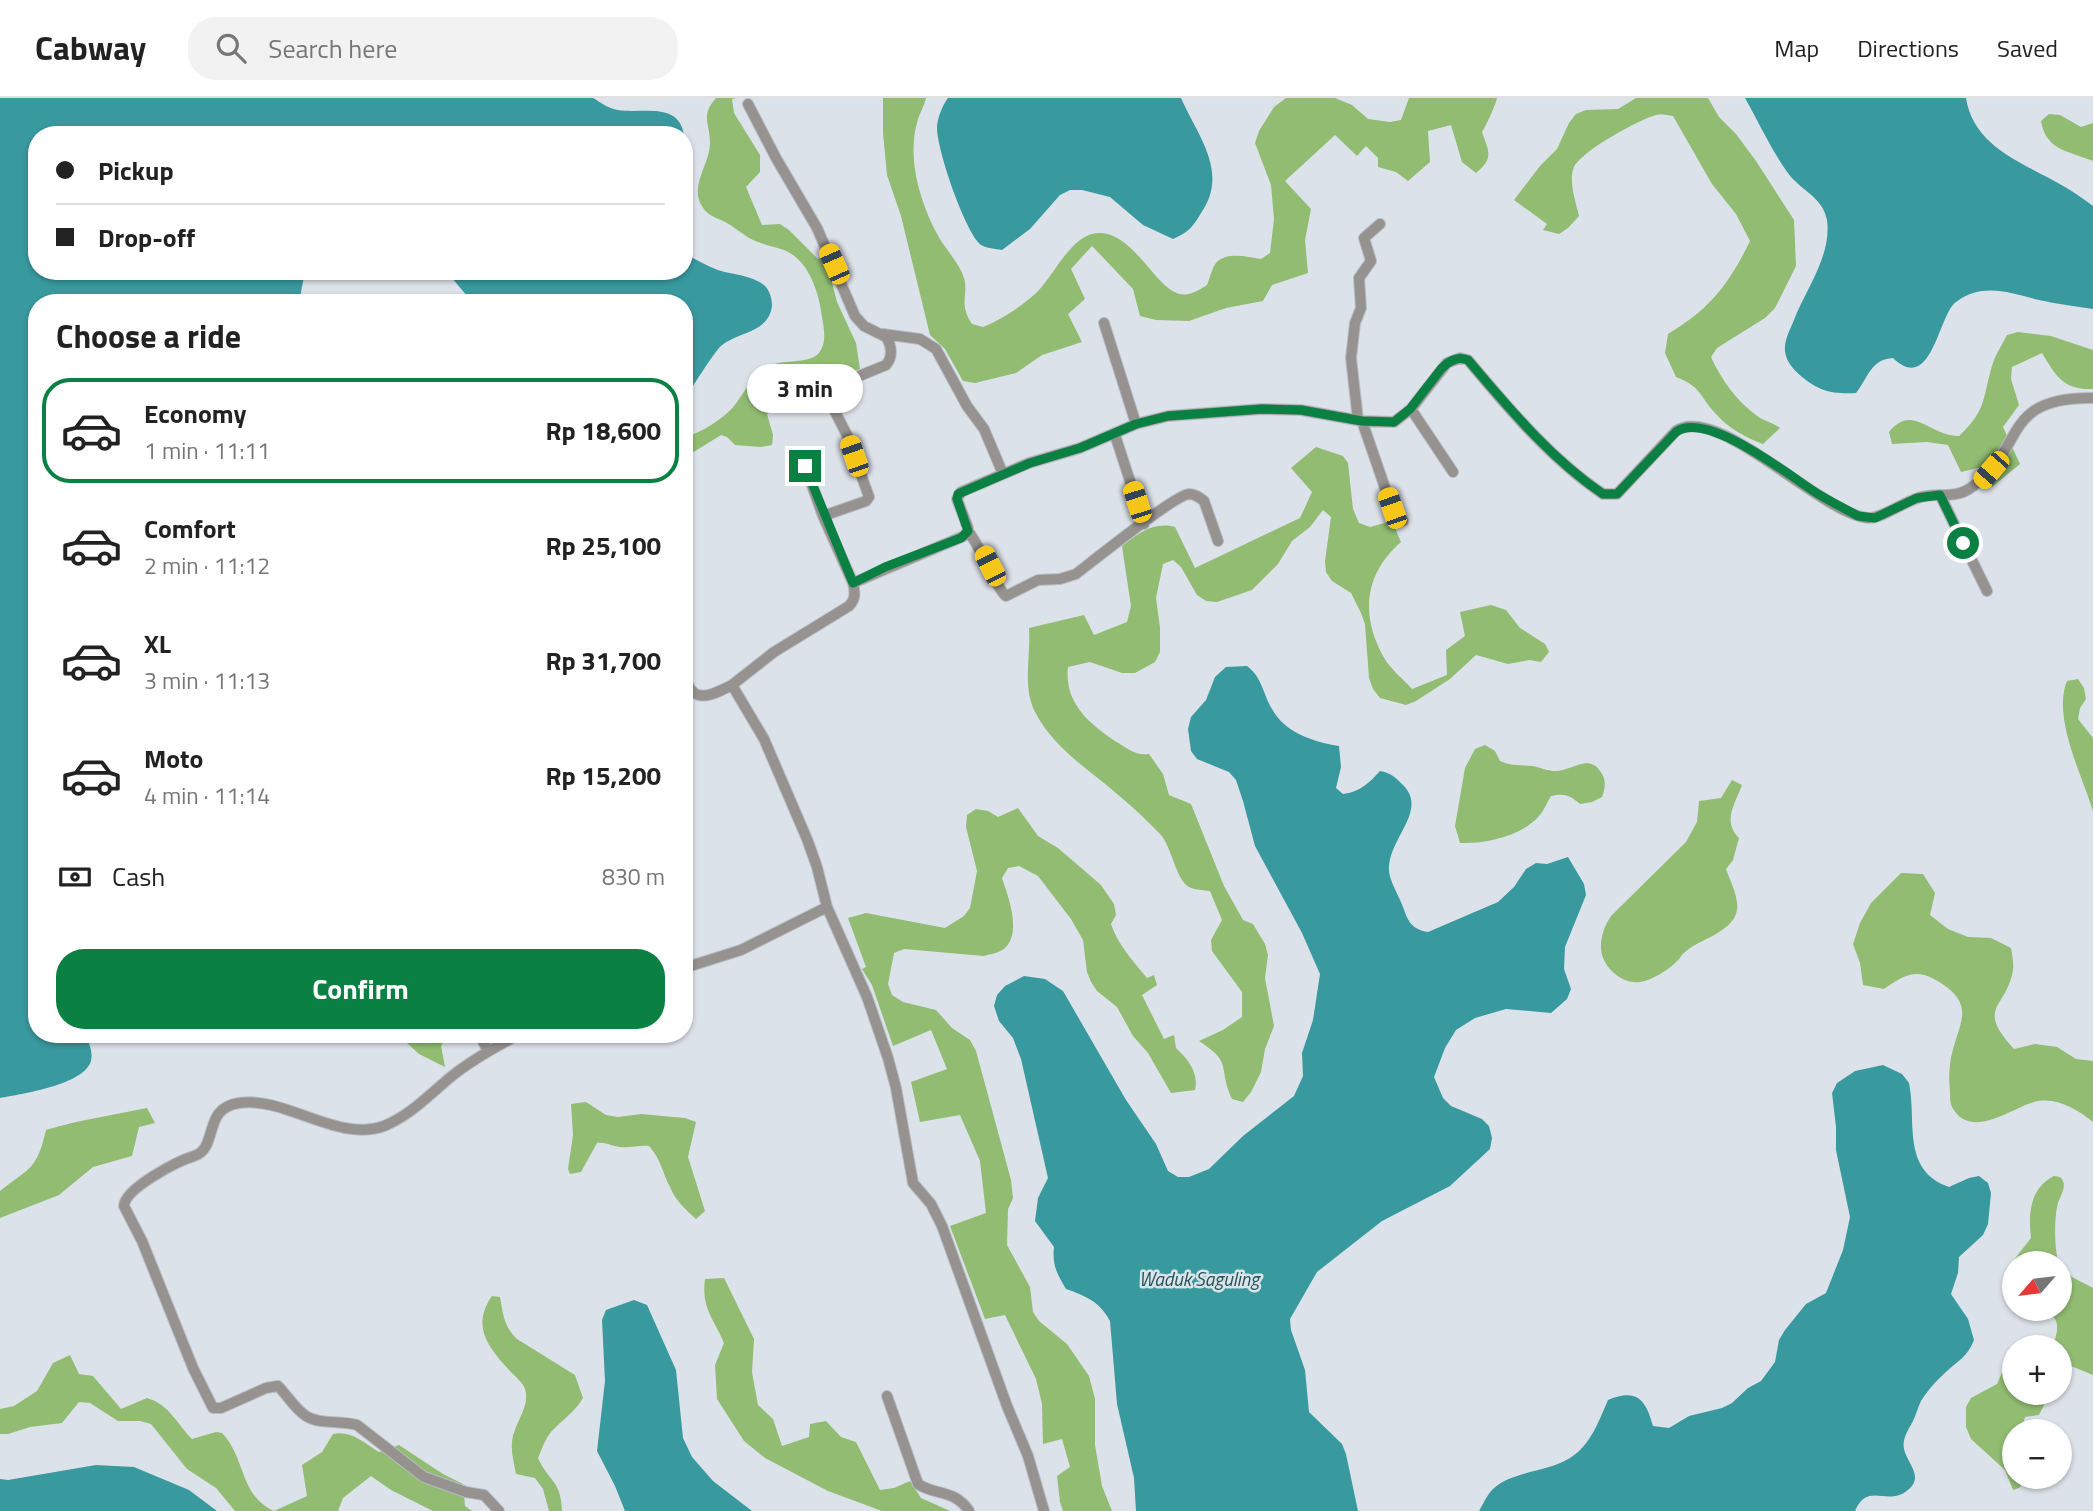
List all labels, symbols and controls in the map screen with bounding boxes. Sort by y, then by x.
search box [188,17,678,80]
text: Cabway [35,23,146,73]
icon: search [212,29,250,67]
text: Search here [268,29,397,68]
text: Map [1774,30,1819,66]
text: Directions [1857,30,1959,66]
text: Saved [1997,30,2058,66]
text: Pickup [98,151,174,190]
text: Drop-off [98,218,195,257]
car [816,241,853,287]
text: Choose a ride [56,312,241,360]
callout: 3 min [747,364,863,414]
text: 3 min [777,371,833,406]
text: Economy [144,394,246,433]
icon: car [60,399,123,462]
text: Rp 18,600 [545,411,661,450]
text: 1 min · 11:11 [144,433,270,468]
car [838,433,871,479]
car [1970,447,2013,493]
route end [789,450,821,482]
car [1121,479,1154,525]
car [1376,485,1409,531]
text: Comfort [144,509,236,548]
icon: car [60,514,123,577]
text: Rp 25,100 [545,526,661,565]
route start [1947,527,1979,559]
car [972,543,1009,589]
text: 2 min · 11:12 [144,548,270,583]
text: XL [144,624,171,663]
icon: car [60,629,123,692]
text: Rp 31,700 [545,641,661,680]
text: 3 min · 11:13 [144,663,270,698]
text: Moto [144,739,203,778]
icon: car [60,744,123,807]
text: Rp 15,200 [545,756,661,795]
text: 4 min · 11:14 [144,778,270,813]
text: Cash [112,857,165,896]
icon: cash [56,858,94,896]
text: 830 m [602,859,665,894]
button: Confirm [56,949,665,1029]
north arrow [2002,1251,2072,1321]
map controls [2002,1251,2072,1489]
water label: Waduk Saguling [1139,1264,1261,1293]
button: + [2002,1335,2072,1405]
button: − [2002,1419,2072,1489]

